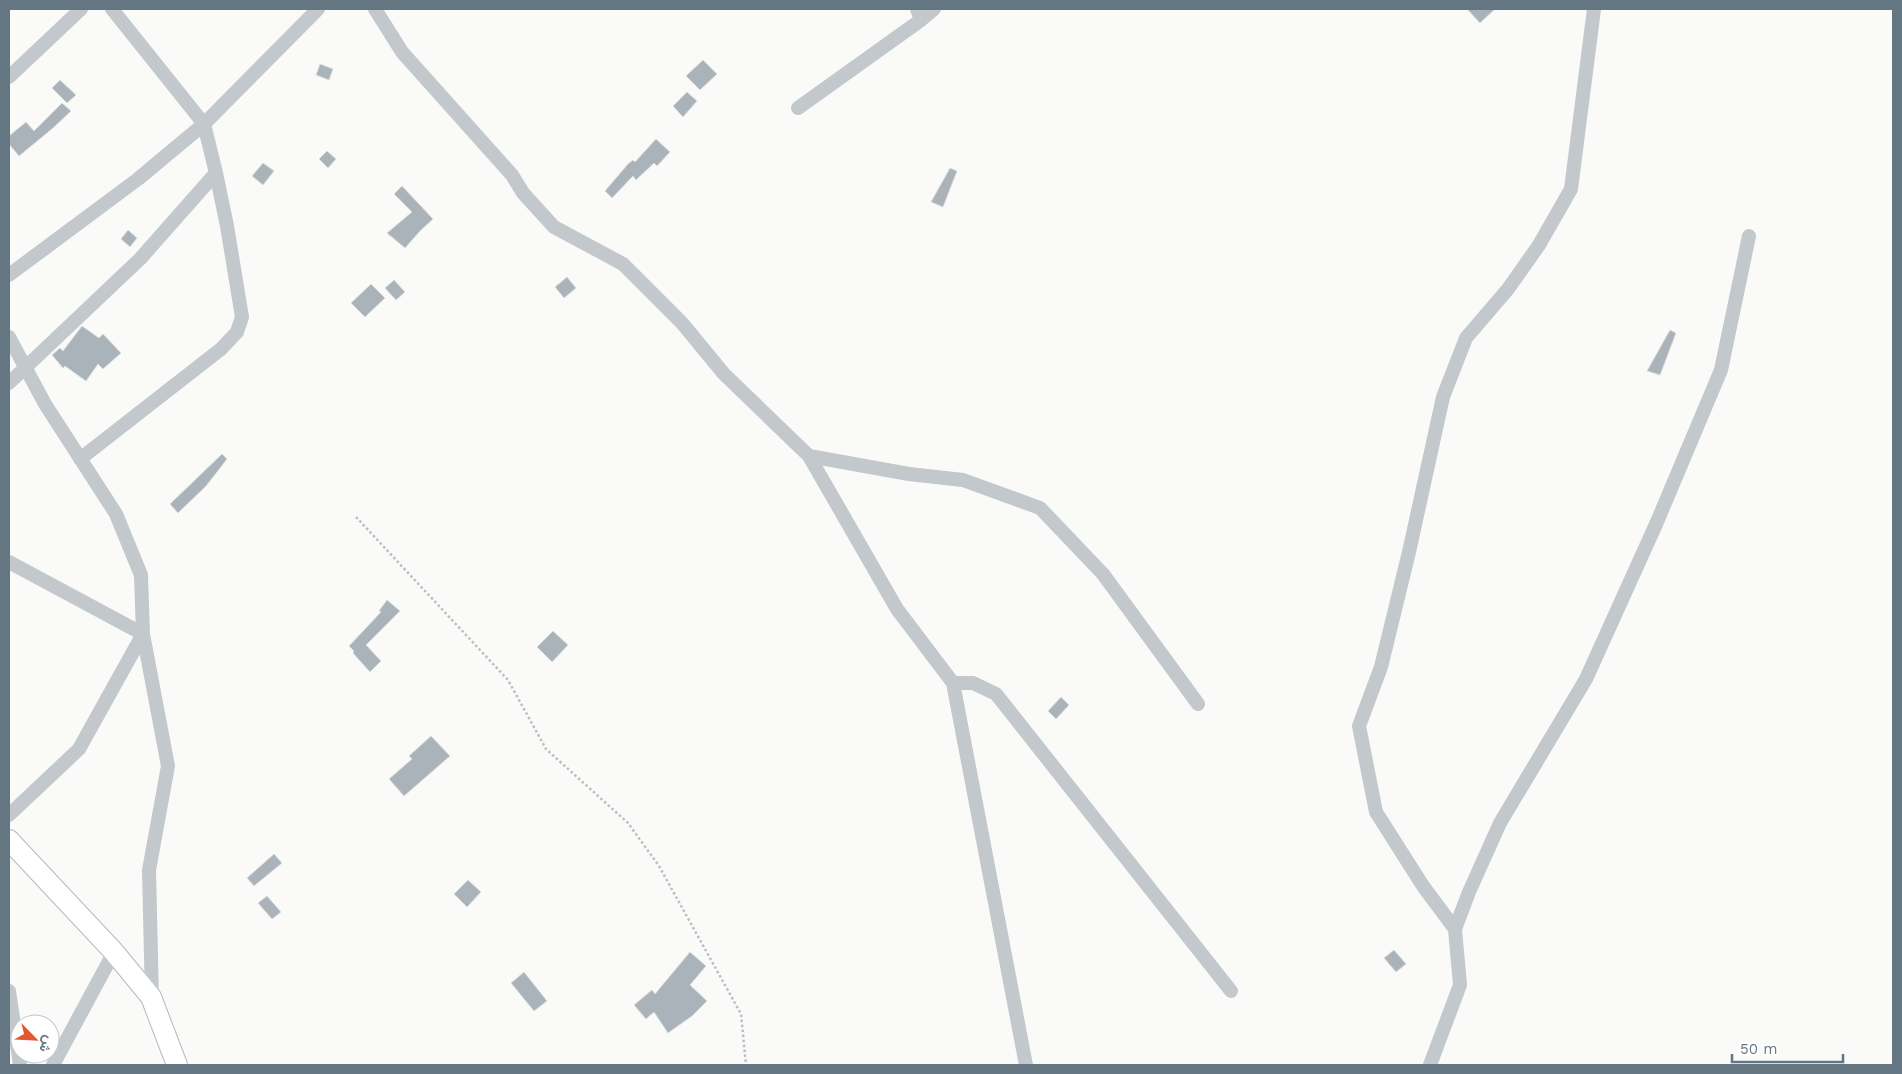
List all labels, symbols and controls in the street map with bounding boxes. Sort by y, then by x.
north arrow [10,1014,60,1064]
scale bar [1732,1032,1843,1064]
text: ش [35,1033,58,1055]
text: 50 m [1740,1040,1777,1058]

